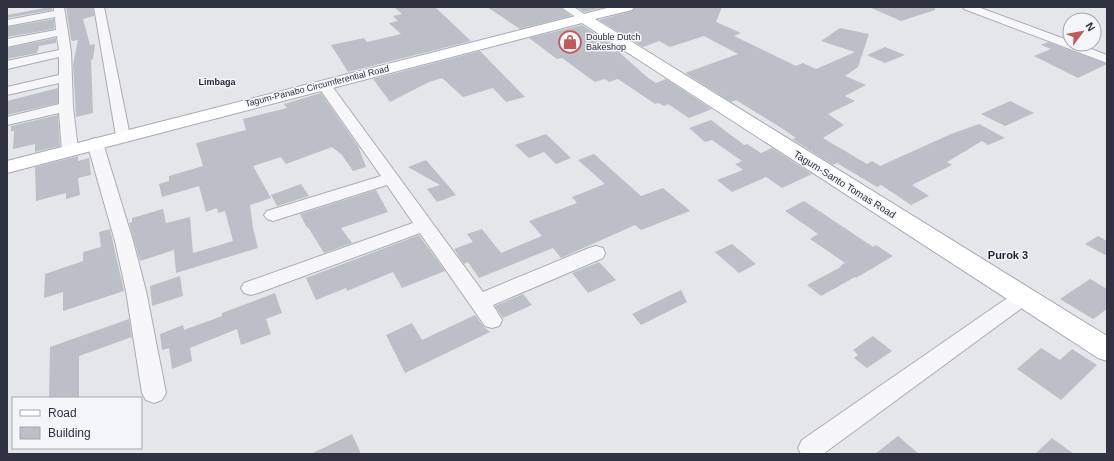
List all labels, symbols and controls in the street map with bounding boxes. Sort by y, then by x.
north arrow [1062,12,1102,52]
text: N [1083,20,1098,33]
shop icon: Double Dutch Bakeshop [557,29,583,55]
place label: Double Dutch Bakeshop [586,32,641,52]
street label: Tagum-Panabo Circumferential Road [244,63,390,109]
district label: Limbaga [198,77,236,87]
street label: Tagum-Santo Tomas Road [792,148,898,220]
district label: Purok 3 [988,249,1028,261]
legend [12,397,142,449]
text: Road [48,406,77,420]
text: Building [48,426,91,440]

